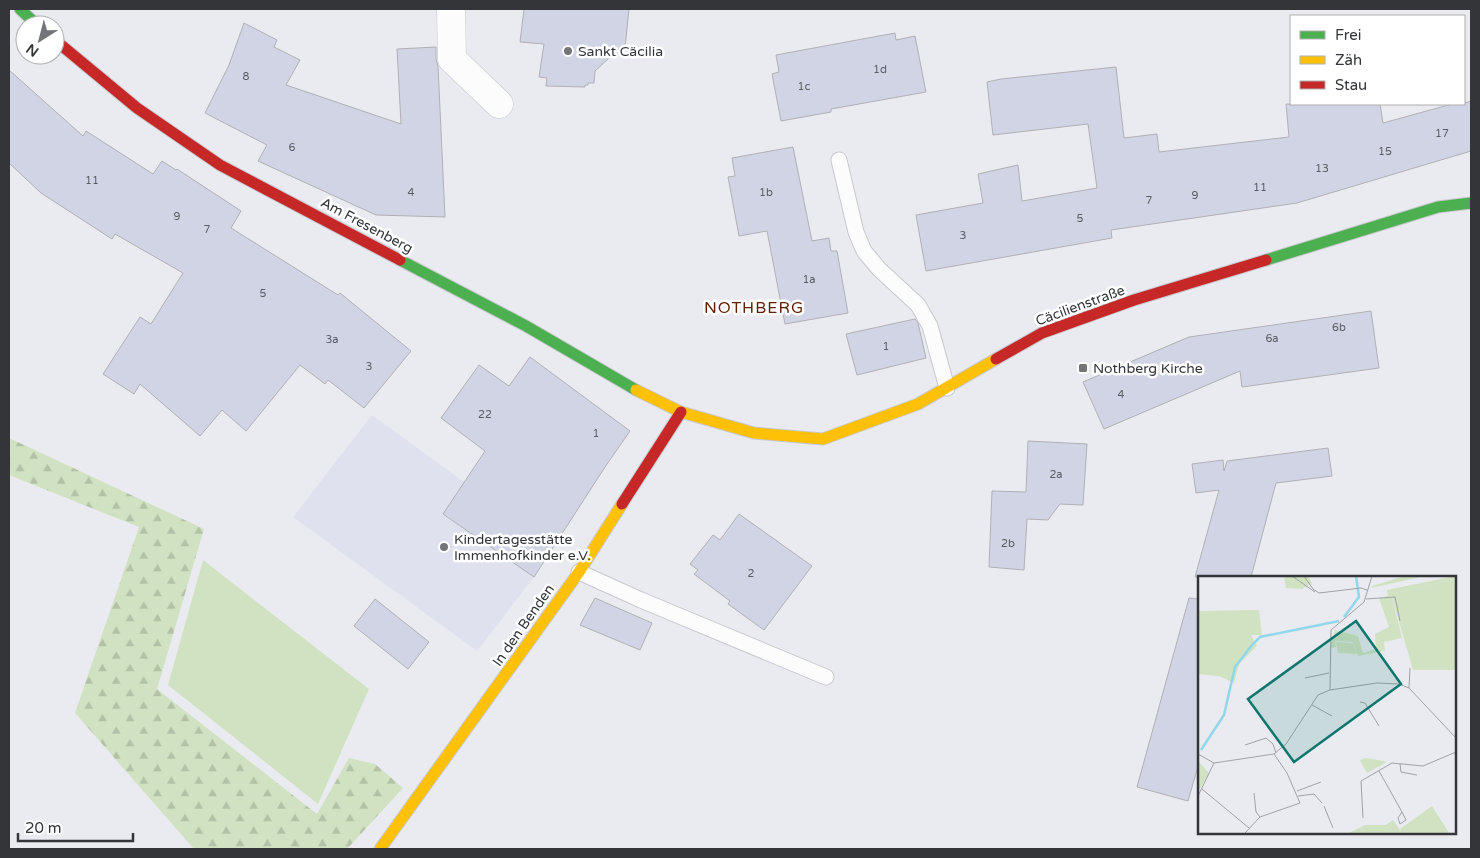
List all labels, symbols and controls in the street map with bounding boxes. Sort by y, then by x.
north arrow [15,15,65,65]
legend [1290,15,1465,105]
text: Frei [1335,26,1361,44]
text: N [23,40,42,60]
place label: Sankt Cäcilia [578,43,663,60]
marker: Sankt Cäcilia [562,45,574,57]
text: Zäh [1335,51,1362,69]
house number: 1d [873,63,887,76]
house number: 8 [243,70,250,83]
text: Stau [1335,76,1367,94]
house number: 1c [798,80,811,93]
house number: 17 [1435,127,1449,140]
house number: 6 [289,141,296,154]
house number: 15 [1378,145,1392,158]
house number: 13 [1315,162,1329,175]
house number: 11 [85,174,99,187]
house number: 11 [1253,181,1267,194]
house number: 4 [408,186,415,199]
house number: 1b [759,186,773,199]
house number: 9 [1192,189,1199,202]
street label: Am Fresenberg [318,194,416,257]
house number: 7 [1146,194,1153,207]
house number: 9 [174,210,181,223]
house number: 5 [1077,212,1084,225]
house number: 7 [204,223,211,236]
house number: 3 [960,229,967,242]
house number: 1a [802,273,816,286]
street label: Cäcilienstraße [1033,281,1127,329]
house number: 5 [260,287,267,300]
district label: NOTHBERG [704,298,804,318]
house number: 6b [1332,321,1346,334]
house number: 6a [1265,332,1279,345]
house number: 3a [325,333,339,346]
house number: 1 [883,340,889,353]
house number: 3 [366,360,373,373]
place label: Nothberg Kirche [1093,360,1203,377]
marker: Nothberg Kirche [1077,362,1089,374]
house number: 4 [1118,388,1125,401]
house number: 22 [478,408,492,421]
house number: 1 [593,427,599,440]
house number: 2a [1049,468,1063,481]
place label: Kindertagesstätte Immenhofkinder e.V. [454,531,591,564]
house number: 2b [1001,537,1015,550]
marker: Kindertagesstätte Immenhofkinder e.V. [438,541,450,553]
house number: 2 [748,567,755,580]
inset map [1198,576,1455,833]
street label: In den Benden [489,581,558,670]
scale bar [18,810,132,842]
text: 20 m [25,819,62,837]

